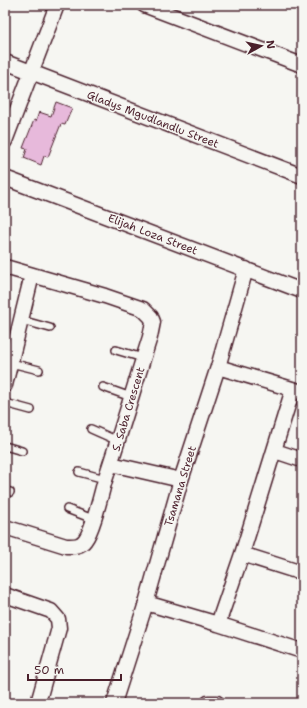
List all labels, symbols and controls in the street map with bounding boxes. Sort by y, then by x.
north arrow [241,26,281,66]
text: N [262,39,278,50]
street label: Gladys Mgudlandlu Street [85,87,221,152]
street label: Elijah Loza Street [106,210,200,259]
street label: S. Saba Crescent [109,365,148,453]
street label: Tsamana Street [161,444,200,528]
scale bar [28,656,121,682]
text: 50 m [34,662,64,678]

